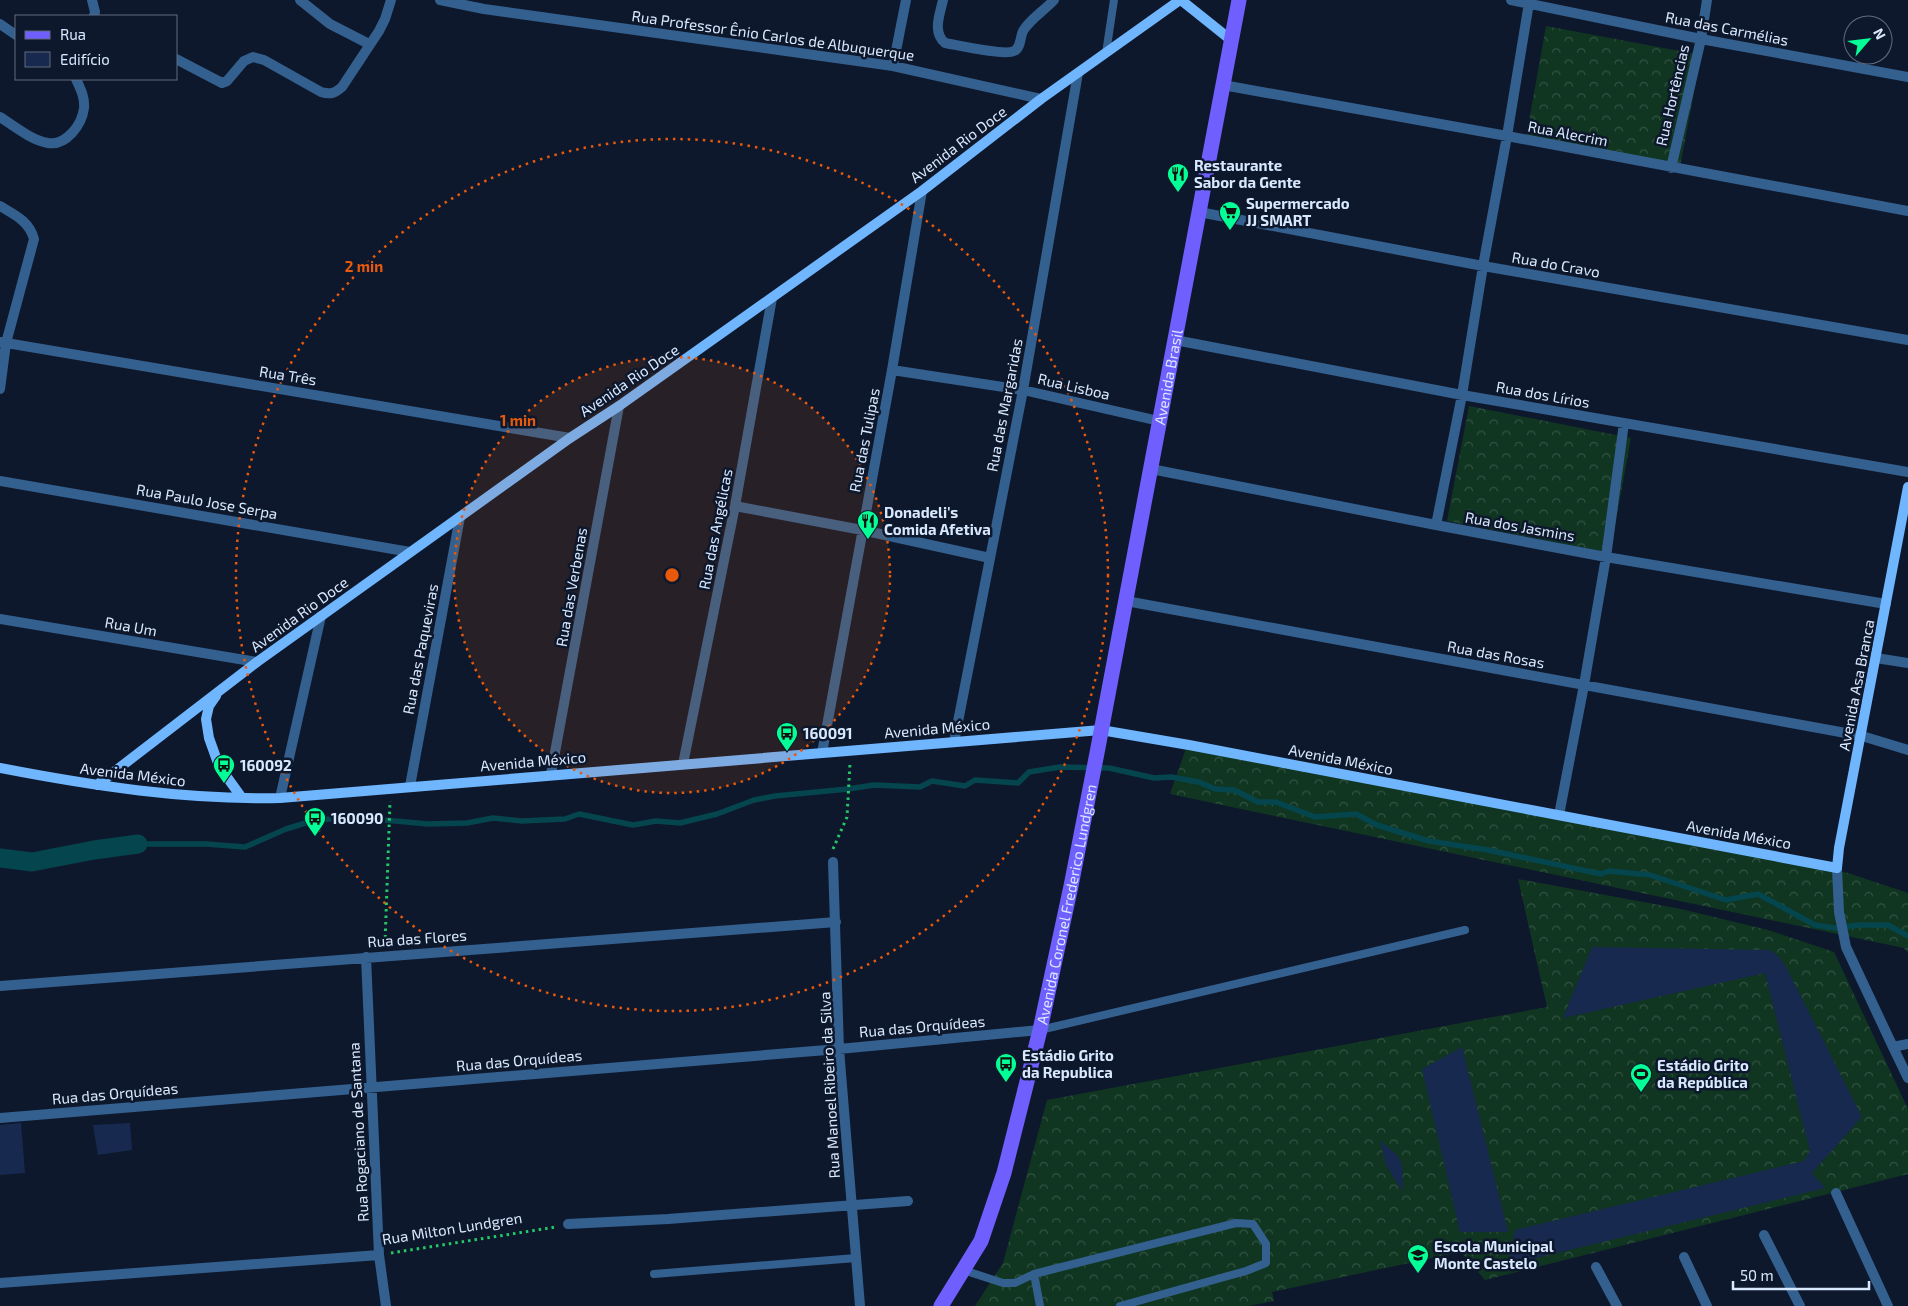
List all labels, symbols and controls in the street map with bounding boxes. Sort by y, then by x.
street label: Rua Professor Ênio Carlos de Albuquerque [631,6,915,64]
street label: Rua das Carmélias [1664,7,1790,49]
legend [15,15,178,80]
north arrow [1843,15,1893,65]
text: Rua [60,25,86,43]
text: N [1870,25,1890,42]
street label: Rua Hortências [1652,43,1692,147]
text: Edifício [60,50,110,68]
street label: Avenida Rio Doce [906,102,1010,186]
street label: Rua Alecrim [1526,116,1610,150]
place label: Restaurante Sabor da Gente [1194,156,1301,191]
restaurant icon: Restaurante Sabor da Gente [1166,162,1190,193]
place label: Supermercado JJ SMART [1246,194,1350,229]
supermarket icon: Supermercado JJ SMART [1218,200,1242,231]
street label: Rua do Cravo [1511,247,1601,281]
text: 2 min [345,257,383,275]
street label: Avenida Brasil [1150,327,1186,426]
street label: Rua das Margaridas [982,337,1026,473]
street label: Avenida Rio Doce [576,340,682,420]
street label: Rua Três [258,362,318,388]
street label: Rua Lisboa [1036,369,1112,403]
street label: Rua dos Lírios [1495,377,1591,411]
street label: Rua das Tulipas [845,386,883,494]
text: 1 min [500,411,536,429]
street label: Rua das Angélicas [694,467,736,591]
street label: Rua Paulo Jose Serpa [135,480,279,522]
place label: Donadeli's Comida Afetiva [884,503,991,538]
street label: Rua dos Jasmins [1464,507,1576,545]
restaurant icon: Donadeli's Comida Afetiva [856,509,880,540]
street label: Rua das Verbenas [552,526,590,648]
centre of rings [663,566,681,584]
street label: Avenida Rio Doce [247,573,351,655]
street label: Rua das Paqueviras [398,582,442,716]
street label: Rua Um [104,613,158,639]
street label: Avenida Asa Branca [1834,618,1878,752]
street label: Rua das Rosas [1446,637,1546,671]
street label: Avenida México [883,714,991,742]
bus stop icon: 160091 [775,721,799,752]
place label: 160091 [803,724,853,742]
street label: Avenida México [1287,740,1395,778]
street label: Avenida México [479,747,587,775]
bus stop icon: 160092 [212,753,236,784]
place label: 160092 [240,756,292,774]
street label: Avenida México [79,759,187,789]
street label: Avenida Coronel Frederico Lundgren [1032,782,1100,1026]
bus stop icon: 160090 [303,806,327,837]
place label: 160090 [331,809,384,827]
street label: Avenida México [1685,816,1793,852]
street label: Rua das Flores [367,926,467,950]
street label: Rua Manoel Ribeiro da Silva [815,991,843,1179]
street label: Rua das Orquídeas [858,1012,986,1040]
street label: Rua Rogaciano de Santana [344,1042,372,1222]
street label: Rua das Orquídeas [455,1046,583,1074]
place label: Estádio Grito da Republica [1022,1046,1114,1081]
bus stop icon: Estádio Grito da Republica [994,1052,1018,1083]
place label: Estádio Grito da República [1657,1056,1749,1091]
sports icon: Estádio Grito da República [1629,1062,1653,1093]
street label: Rua das Orquídeas [51,1079,179,1107]
street label: Rua Milton Lundgren [381,1208,523,1248]
place label: Escola Municipal Monte Castelo [1434,1237,1554,1272]
school or university icon: Escola Municipal Monte Castelo [1406,1243,1430,1274]
scale bar [1733,1258,1869,1290]
text: 50 m [1740,1266,1774,1284]

